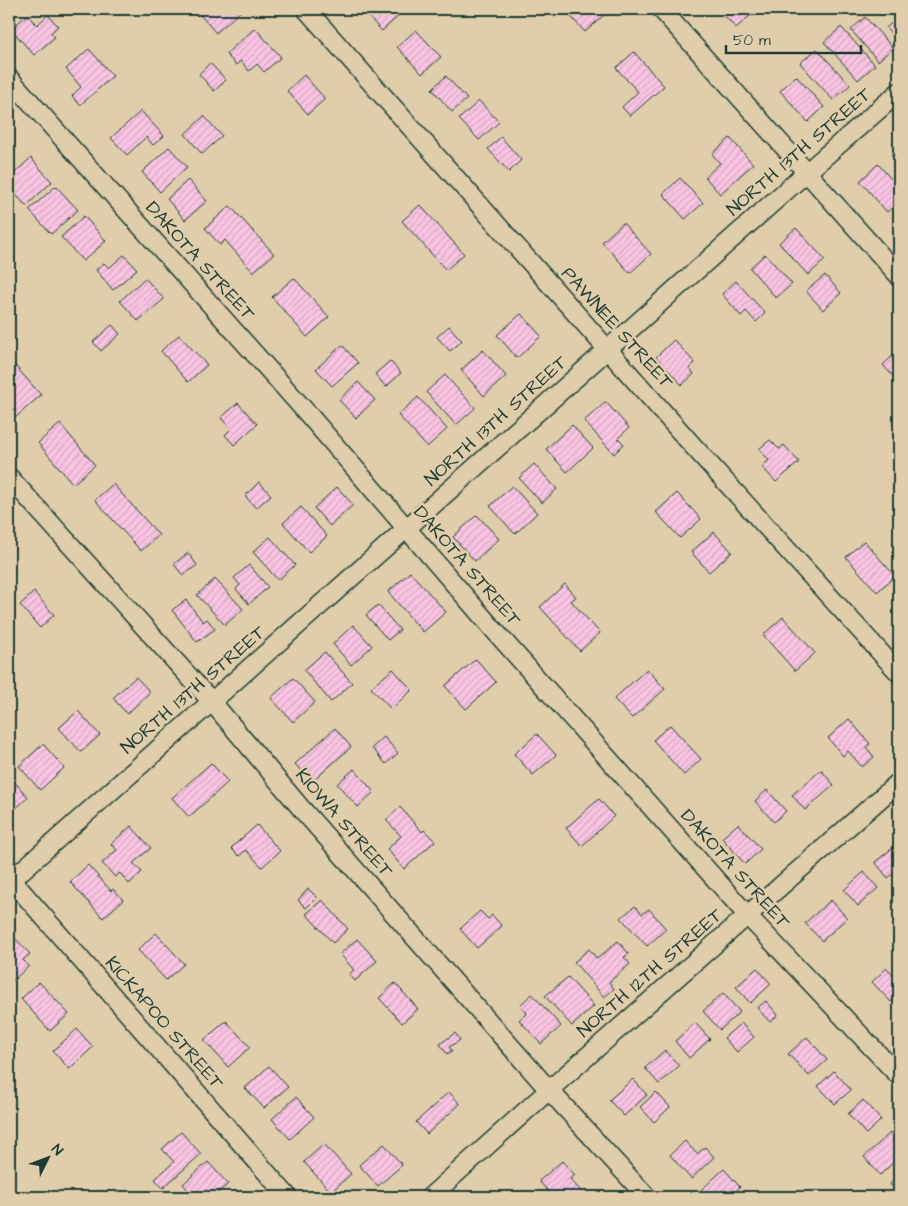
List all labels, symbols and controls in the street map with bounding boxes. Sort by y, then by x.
scale bar [726,22,860,54]
text: 50 m [733,30,771,51]
street label: NORTH 13TH STREET [721,81,877,223]
street label: DAKOTA STREET [139,195,261,327]
street label: PAWNEE STREET [555,261,679,395]
street label: NORTH 13TH STREET [419,349,574,493]
street label: DAKOTA STREET [407,500,527,632]
street label: NORTH 13TH STREET [115,619,271,761]
street label: KIOWA STREET [289,763,399,884]
street label: DAKOTA STREET [674,803,796,935]
street label: NORTH 12TH STREET [571,902,729,1044]
street label: KICKAPOO STREET [99,951,230,1096]
north arrow [22,1134,72,1184]
text: N [47,1140,67,1160]

